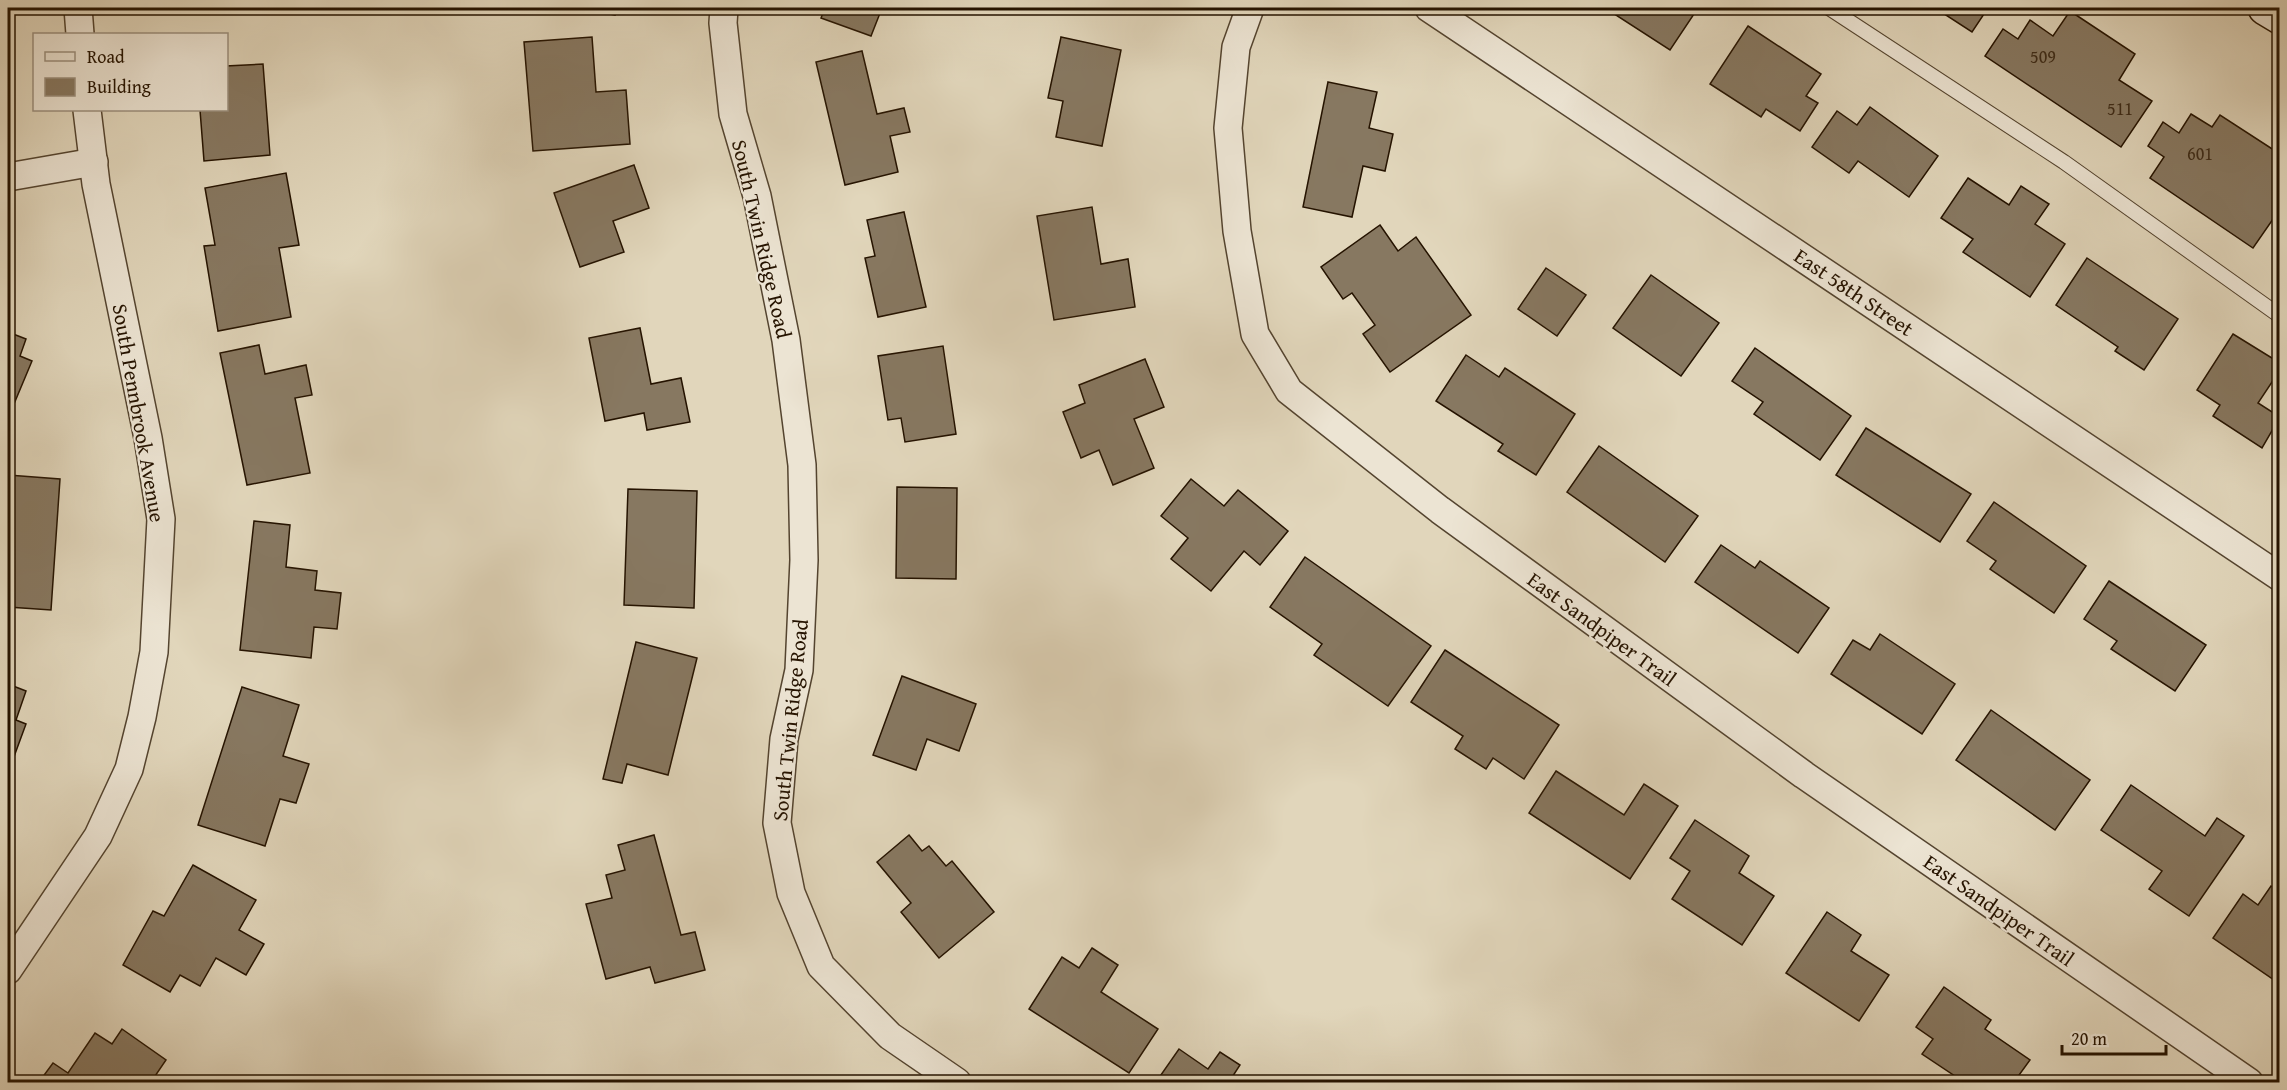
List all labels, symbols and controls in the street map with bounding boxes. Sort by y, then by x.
legend [33,33,228,111]
text: Road [87,43,125,70]
house number: 509 [2030,43,2056,70]
text: Building [87,73,151,100]
house number: 511 [2107,95,2133,122]
street label: South Twin Ridge Road [724,137,800,342]
house number: 601 [2187,140,2213,167]
street label: East 58th Street [1788,241,1920,344]
street label: South Pennbrook Avenue [105,301,174,525]
street label: East Sandpiper Trail [1521,564,1683,694]
street label: South Twin Ridge Road [764,617,816,823]
street label: East Sandpiper Trail [1917,846,2081,974]
scale bar [2062,1018,2166,1056]
text: 20 m [2071,1025,2107,1052]

